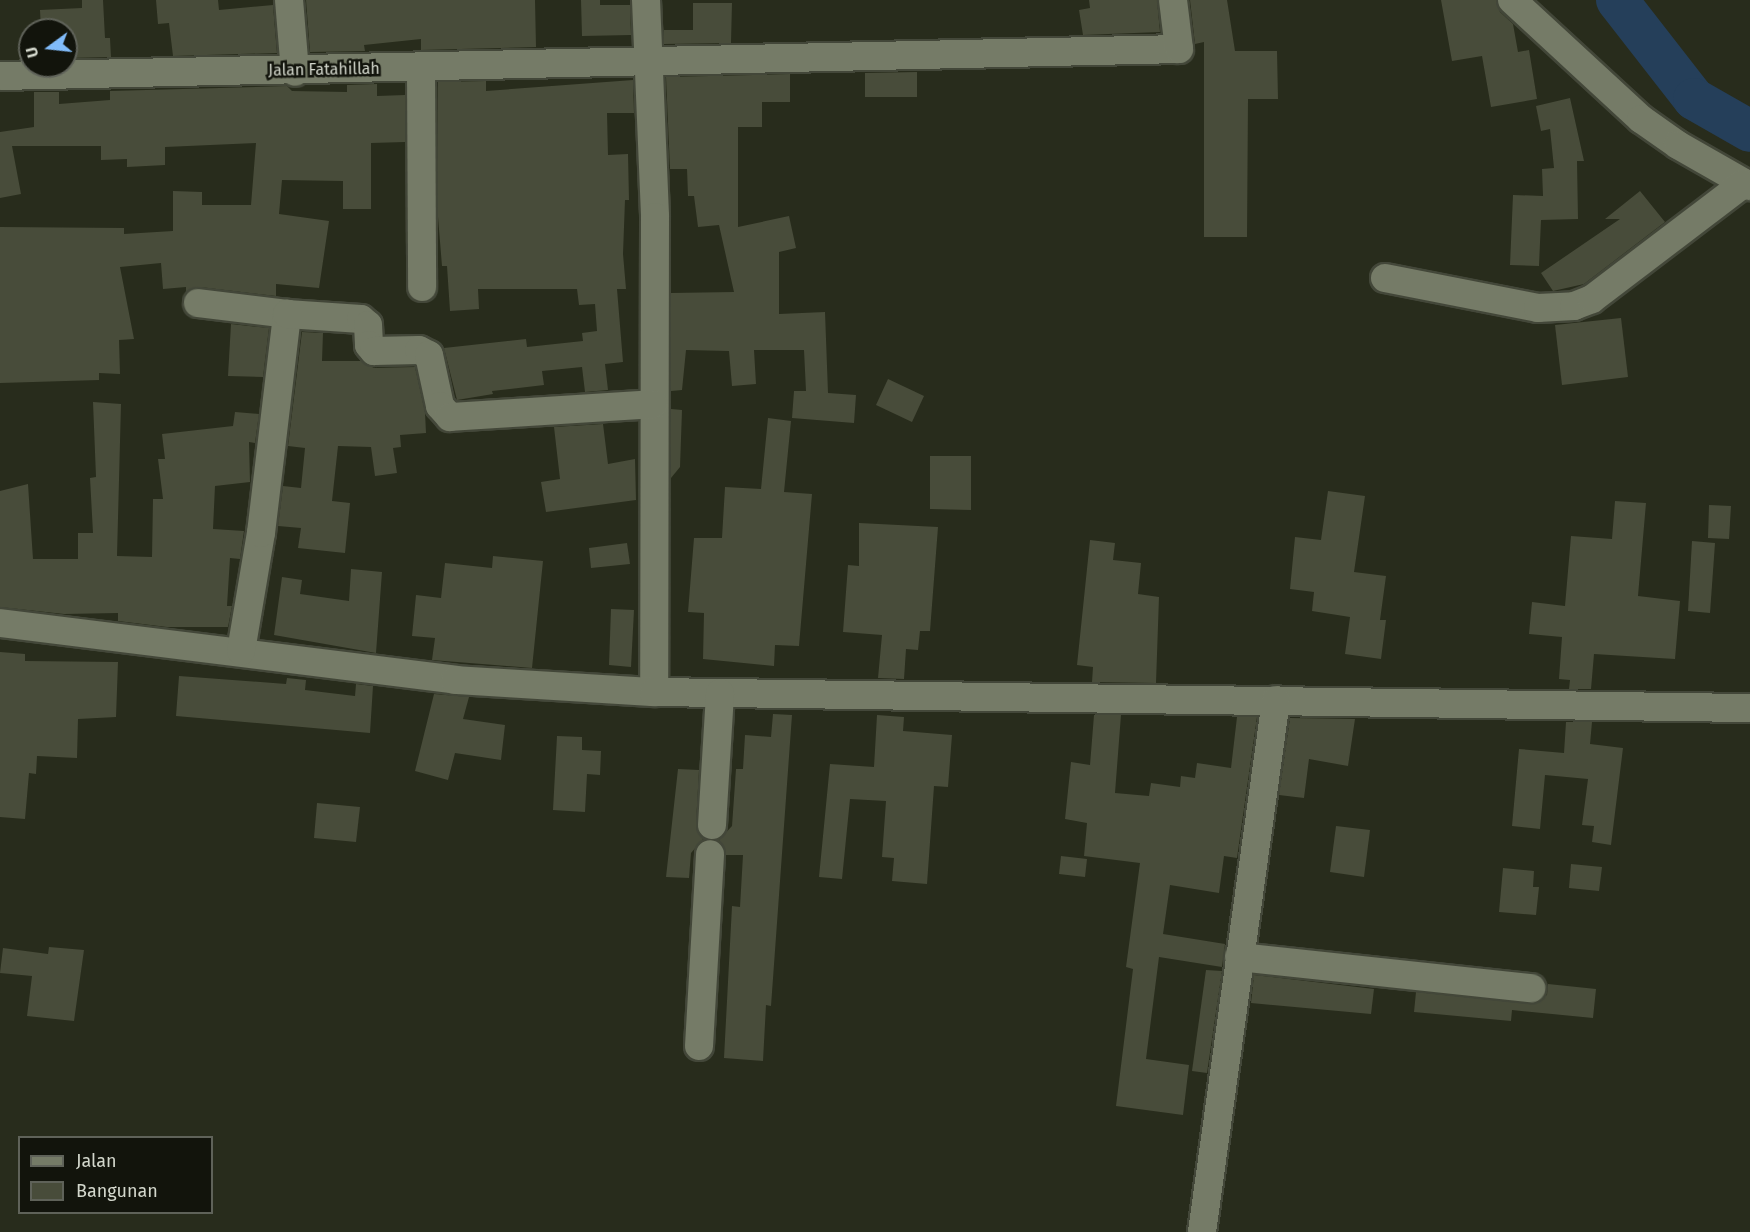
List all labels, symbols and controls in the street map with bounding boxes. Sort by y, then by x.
north arrow [18,18,78,78]
text: U [22,45,43,60]
street label: Jalan Fatahillah [268,59,380,81]
legend [18,1136,213,1214]
text: Jalan [76,1150,117,1172]
text: Bangunan [76,1180,158,1202]

